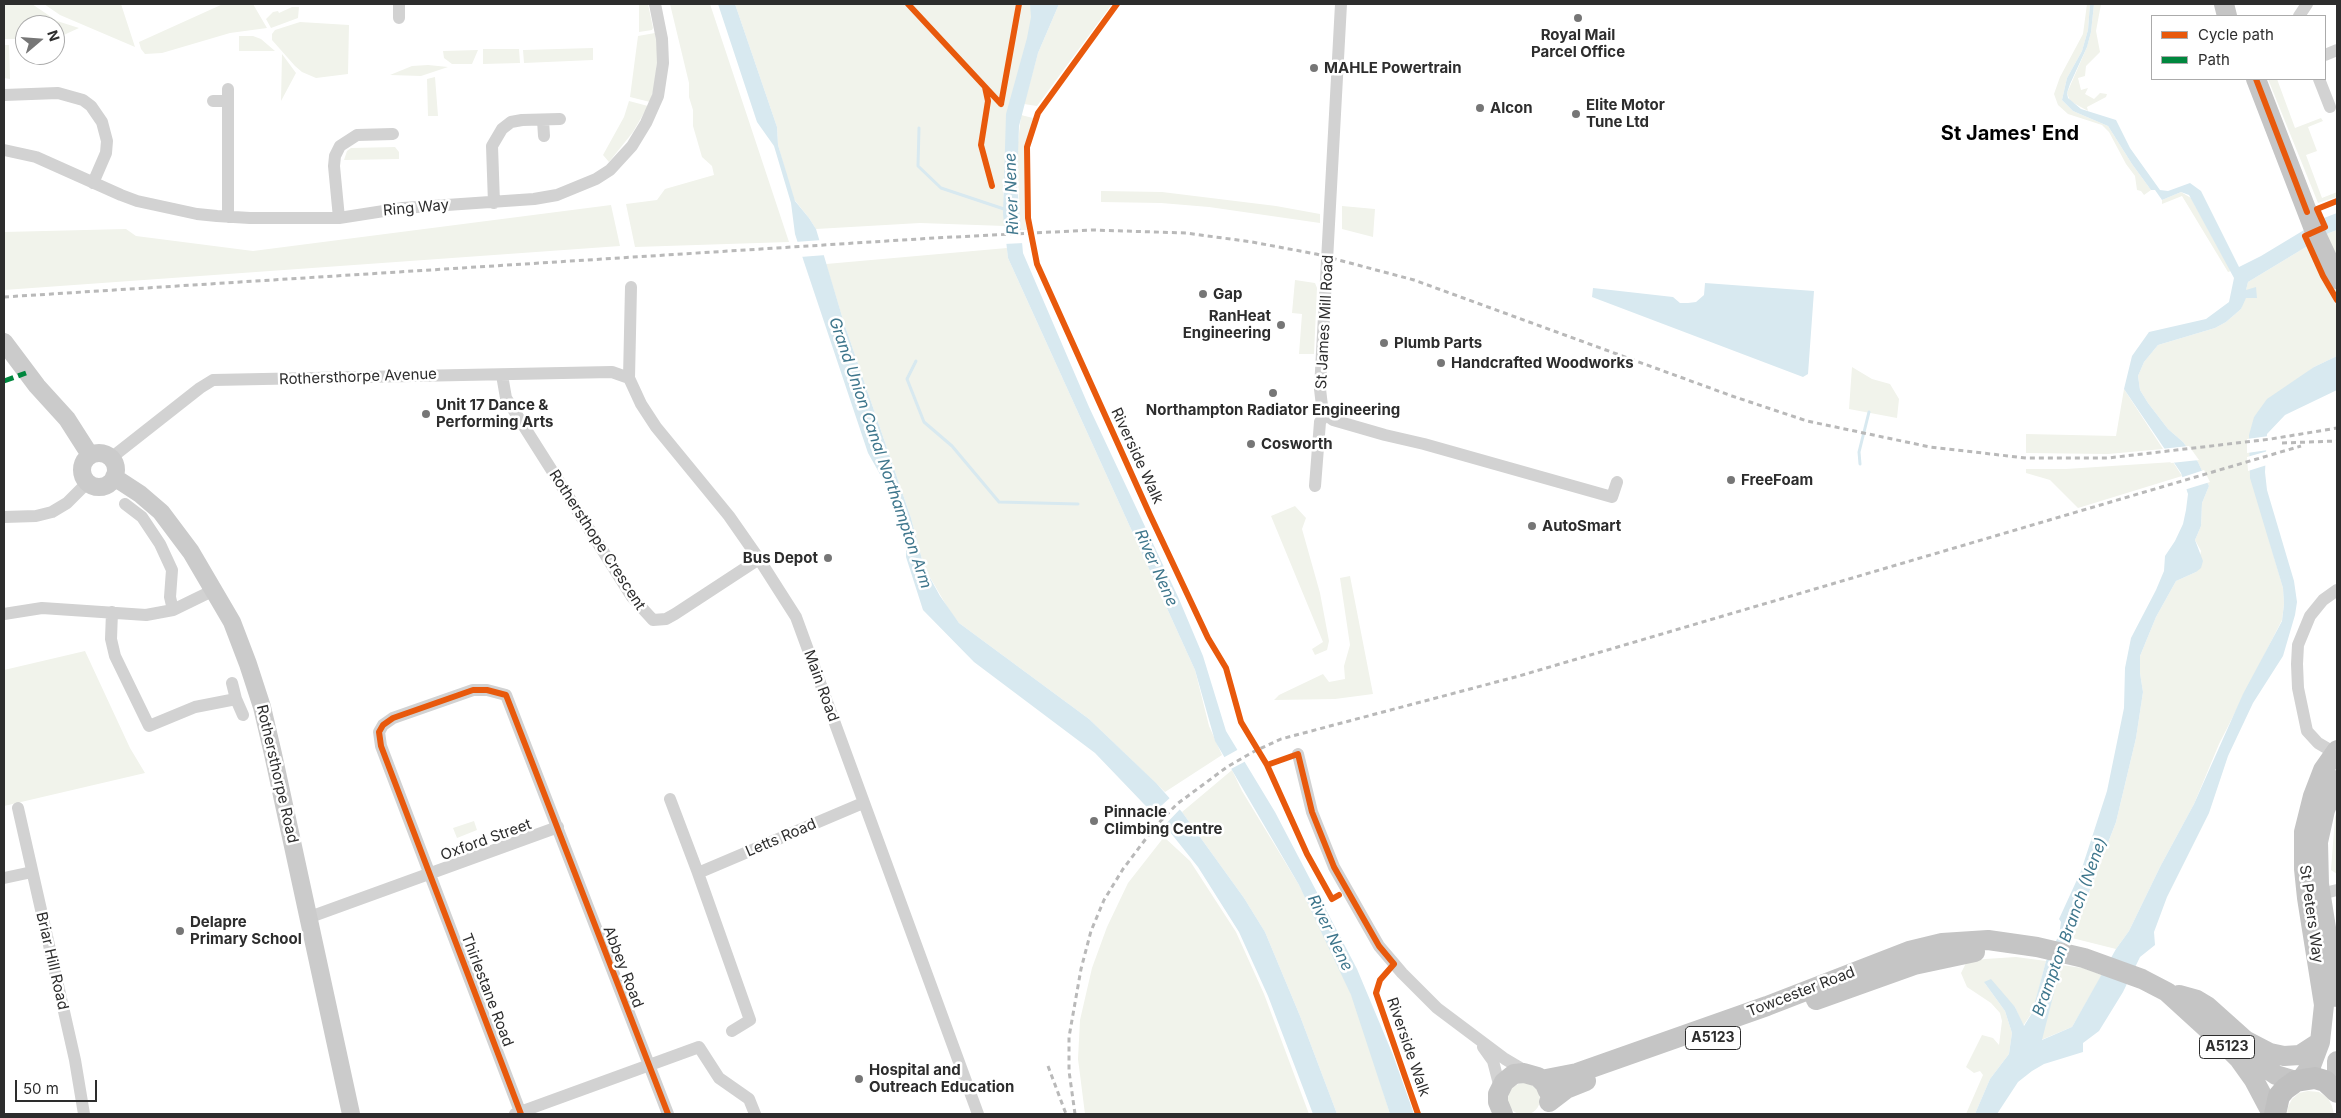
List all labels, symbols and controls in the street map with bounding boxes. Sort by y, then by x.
marker: Royal Mail Parcel Office [1572,12,1584,24]
north arrow [15,15,65,65]
legend [2151,15,2326,80]
text: Cycle path [2198,25,2274,44]
place label: Royal Mail Parcel Office [1531,26,1625,61]
text: N [44,28,64,43]
text: Path [2198,50,2230,69]
place label: MAHLE Powertrain [1324,59,1462,77]
marker: MAHLE Powertrain [1308,62,1320,74]
place label: Elite Motor Tune Ltd [1586,96,1665,131]
place label: Alcon [1490,99,1533,117]
marker: Alcon [1474,102,1486,114]
marker: Elite Motor Tune Ltd [1570,108,1582,120]
district label: St James' End [1941,122,2079,146]
water label: River Nene [1001,152,1023,236]
street label: Ring Way [382,196,450,220]
street label: St James Mill Road [1312,254,1338,390]
place label: Gap [1213,285,1242,303]
marker: Gap [1197,288,1209,300]
place label: RanHeat Engineering [1183,307,1271,342]
water label: Grand Union Canal Northampton Arm [824,315,936,591]
marker: RanHeat Engineering [1275,319,1287,331]
place label: Plumb Parts [1394,334,1482,352]
marker: Plumb Parts [1378,337,1390,349]
place label: Handcrafted Woodworks [1451,354,1634,372]
marker: Handcrafted Woodworks [1435,357,1447,369]
street label: Rothersthorpe Avenue [279,365,437,389]
marker: Northampton Radiator Engineering [1267,387,1279,399]
place label: Unit 17 Dance & Performing Arts [436,396,554,431]
place label: Northampton Radiator Engineering [1146,401,1400,419]
street label: Riverside Walk [1107,405,1167,507]
marker: Unit 17 Dance & Performing Arts [420,408,432,420]
place label: Cosworth [1261,435,1333,453]
marker: Cosworth [1245,438,1257,450]
street label: Rothersthope Crescent [545,467,649,613]
place label: FreeFoam [1741,471,1813,489]
marker: FreeFoam [1725,474,1737,486]
place label: AutoSmart [1542,517,1621,535]
marker: AutoSmart [1526,520,1538,532]
water label: River Nene [1130,526,1182,610]
place label: Bus Depot [743,549,818,567]
marker: Bus Depot [822,552,834,564]
street label: Main Road [800,648,842,724]
street label: Rothersthorpe Road [252,703,302,845]
place label: Pinnacle Climbing Centre [1104,803,1222,838]
street label: Oxford Street [438,815,534,865]
street label: Letts Road [743,815,819,861]
marker: Pinnacle Climbing Centre [1088,815,1100,827]
water label: Brampton Branch (Nene) [2029,835,2111,1019]
street label: St Peters Way [2295,864,2327,964]
water label: River Nene [1303,892,1357,974]
street label: Briar Hill Road [32,910,72,1012]
place label: Delapre Primary School [190,913,302,948]
street label: Abbey Road [599,924,647,1010]
marker: Delapre Primary School [174,925,186,937]
street label: Thirlestane Road [457,931,517,1049]
street label: Towcester Road [1745,963,1857,1021]
street label: Riverside Walk [1383,995,1433,1099]
road number: A5123 [1686,1026,1740,1050]
road number: A5123 [2200,1036,2254,1058]
place label: Hospital and Outreach Education [869,1061,1014,1096]
scale bar [18,1070,100,1102]
marker: Hospital and Outreach Education [853,1073,865,1085]
text: 50 m [23,1079,59,1098]

